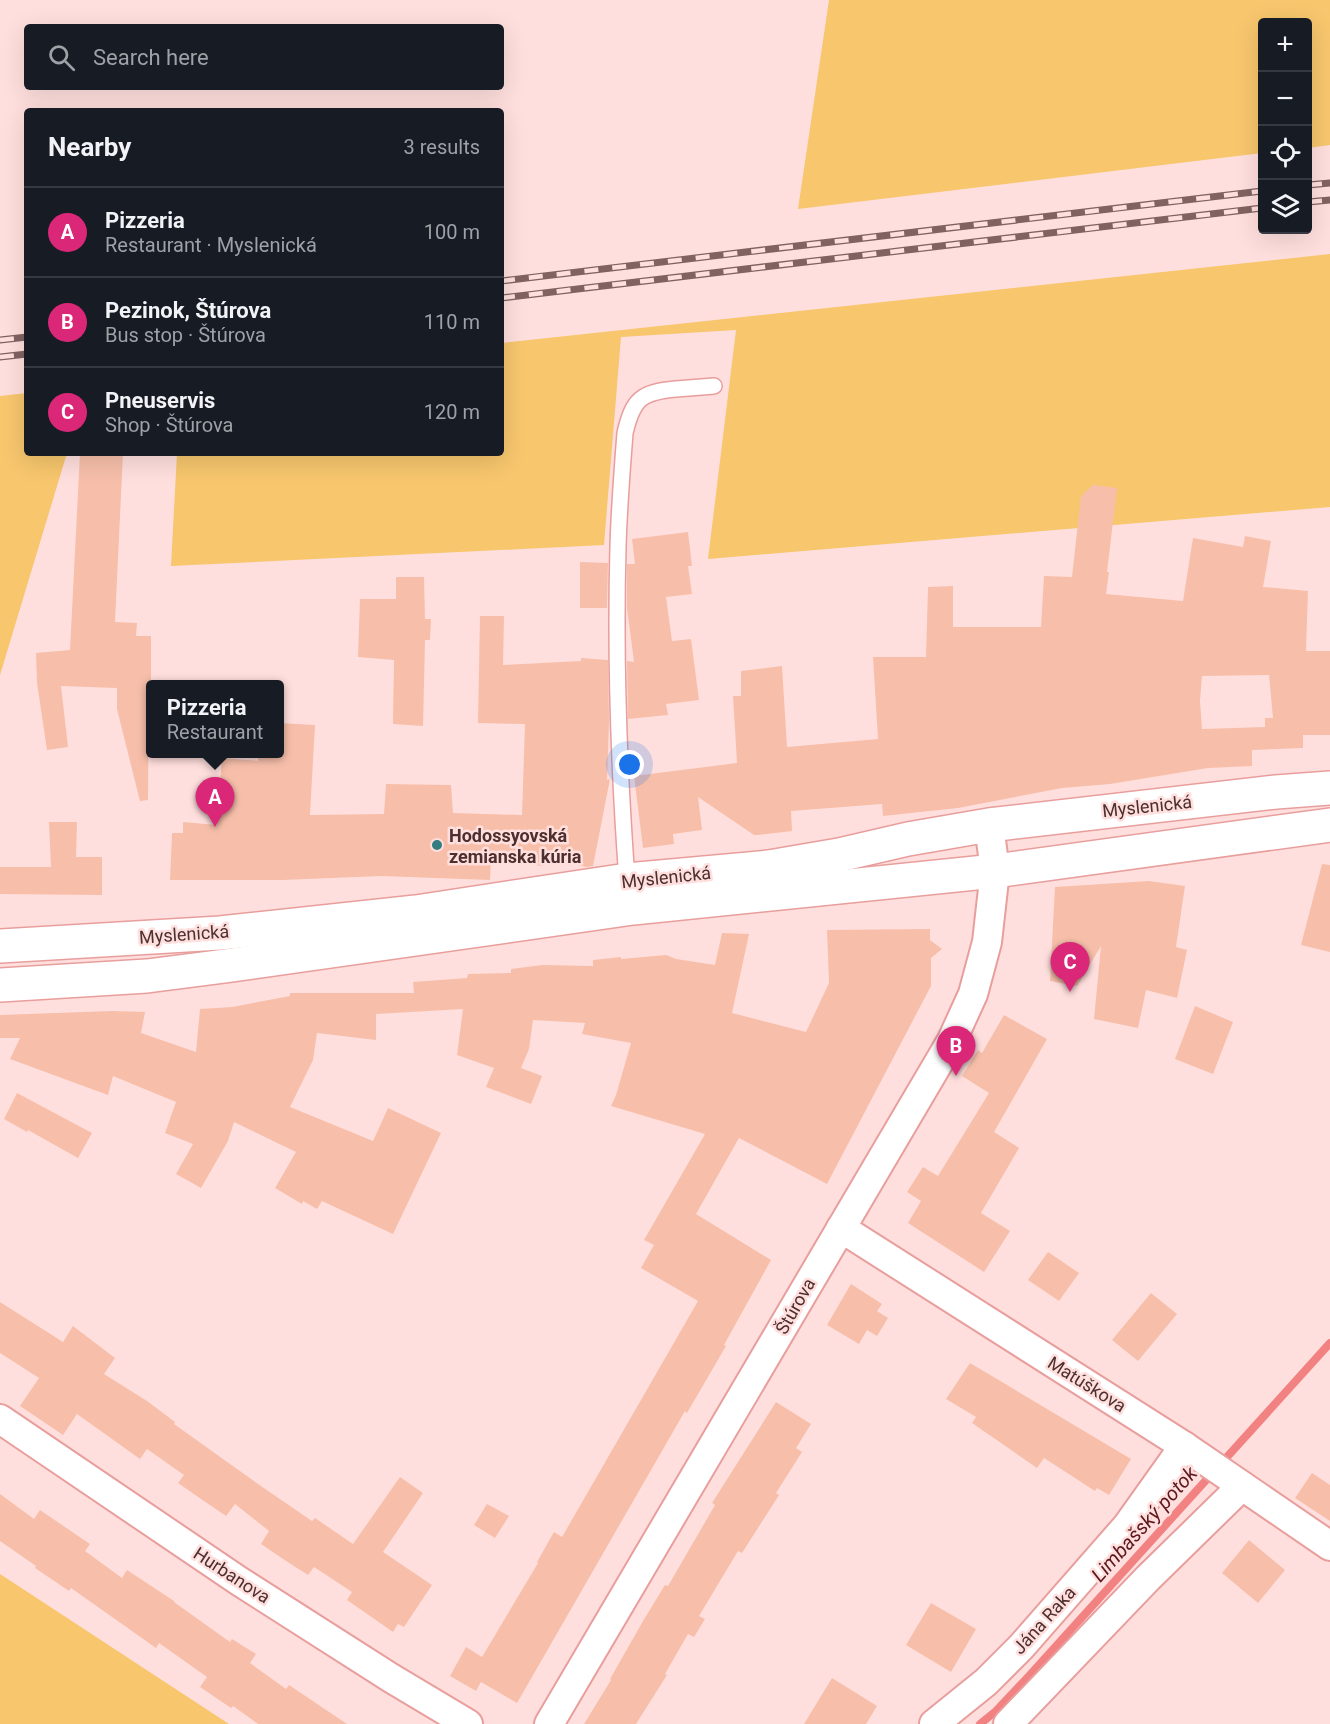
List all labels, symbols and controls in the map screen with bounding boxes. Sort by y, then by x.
map controls [1258,18,1312,234]
button: + [1258,18,1312,72]
search box [24,24,504,90]
icon: search [45,41,78,74]
text: Search here [93,45,209,70]
button: − [1258,72,1312,126]
button: locate [1258,126,1312,180]
text: Nearby [48,132,131,162]
text: 3 results [404,135,480,159]
button: layers [1258,180,1312,234]
text: Pizzeria [105,208,185,233]
text: A [61,220,74,244]
text: 100 m [424,220,480,244]
text: Restaurant · Myslenická [105,233,317,257]
text: Pezinok, Štúrova [105,298,271,323]
text: B [61,310,74,334]
text: 110 m [424,310,480,334]
text: Bus stop · Štúrova [105,323,266,347]
text: Pneuservis [105,388,215,413]
text: C [61,400,74,424]
text: 120 m [424,400,480,424]
text: Shop · Štúrova [105,413,233,437]
popup [146,680,284,758]
text: Pizzeria [167,695,246,720]
text: Restaurant [167,720,263,744]
your location [615,750,644,779]
pin: A [196,778,234,827]
street label: Myslenická [1101,791,1193,821]
place label: Hodossyovská zemianska kúria [449,825,582,867]
marker: Hodossyovská zemianska kúria [430,838,444,852]
street label: Myslenická [620,862,712,892]
street label: Myslenická [138,920,230,948]
pin: C [1050,942,1090,992]
pin: B [936,1026,976,1076]
street label: Štúrova [771,1274,819,1338]
street label: Matúškova [1044,1352,1130,1416]
water label: Limbašský potok [1086,1461,1203,1586]
street label: Hurbanova [190,1542,274,1608]
street label: Jána Raka [1008,1582,1080,1658]

